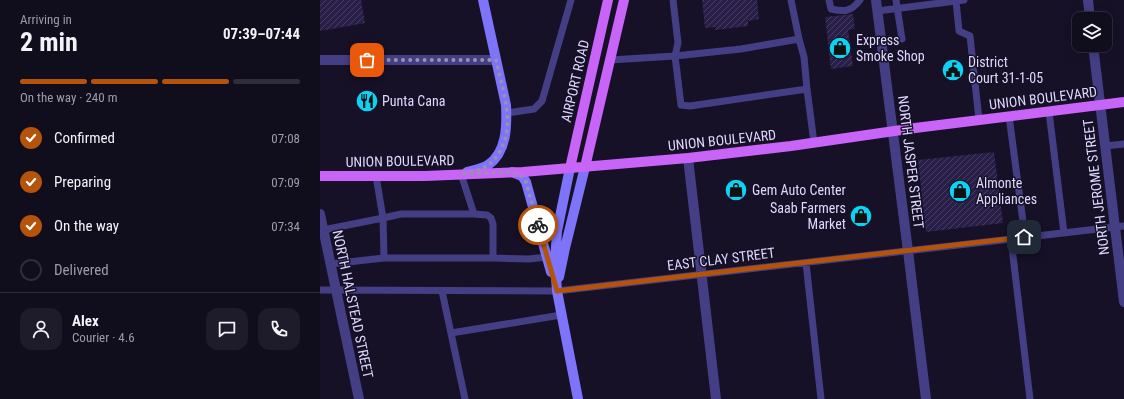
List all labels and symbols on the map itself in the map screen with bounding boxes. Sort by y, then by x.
place label: Express Smoke Shop [856,32,925,64]
shop icon: Express Smoke Shop [827,35,853,61]
street label: AIRPORT ROAD [558,38,592,124]
pin [350,43,384,77]
place label: District Court 31-1-05 [968,54,1043,86]
public building icon: District Court 31-1-05 [940,57,966,83]
street label: UNION BOULEVARD [988,83,1098,113]
restaurant icon: Punta Cana [354,88,380,114]
place label: Punta Cana [382,93,446,109]
street label: NORTH JASPER STREET [895,95,927,229]
street label: NORTH JEROME STREET [1080,118,1112,256]
street label: UNION BOULEVARD [667,126,777,154]
street label: UNION BOULEVARD [346,152,454,170]
place label: Almonte Appliances [976,175,1037,207]
shop icon: Gem Auto Center [723,177,749,203]
shop icon: Almonte Appliances [947,178,973,204]
place label: Gem Auto Center [752,182,846,198]
place label: Saab Farmers Market [770,200,846,232]
shop icon: Saab Farmers Market [848,203,874,229]
courier [518,205,558,245]
pin [1007,220,1041,254]
street label: NORTH HALSTEAD STREET [329,229,377,379]
street label: EAST CLAY STREET [666,244,776,274]

